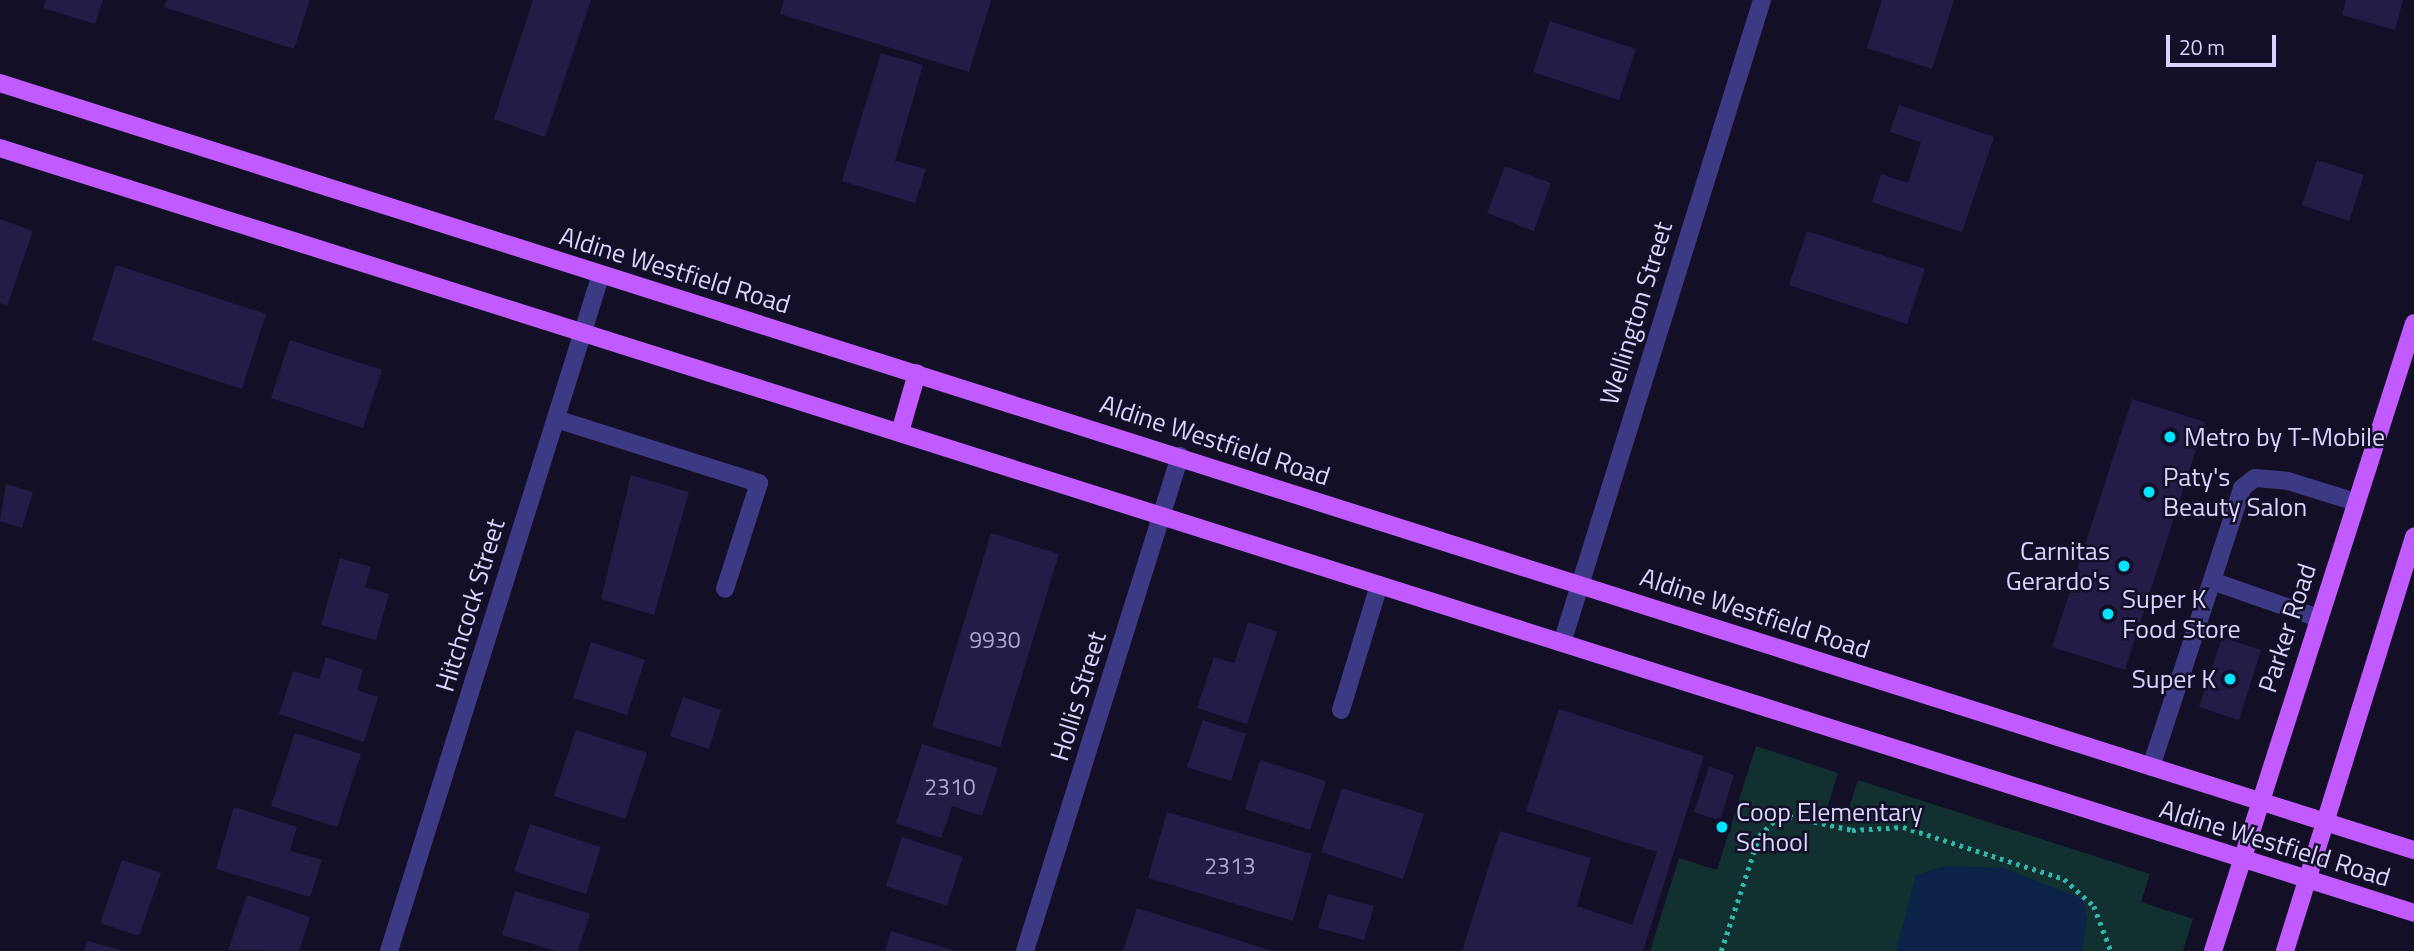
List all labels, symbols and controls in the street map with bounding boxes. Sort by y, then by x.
scale bar [2169,21,2279,65]
text: 20 m [2179,31,2225,63]
street label: Wellington Street [1593,217,1679,409]
street label: Aldine Westfield Road [556,220,794,320]
street label: Aldine Westfield Road [1096,388,1334,492]
place label: Metro by T-Mobile [2184,421,2385,453]
marker: Metro by T-Mobile [2162,429,2178,445]
place label: Paty's Beauty Salon [2163,461,2307,522]
marker: Paty's Beauty Salon [2141,484,2157,500]
street label: Hitchcock Street [429,515,511,695]
place label: Carnitas Gerardo's [2006,535,2110,596]
marker: Carnitas Gerardo's [2116,558,2132,574]
street label: Parker Road [2252,560,2322,696]
street label: Aldine Westfield Road [1636,561,1874,665]
place label: Super K Food Store [2122,583,2241,644]
marker: Super K Food Store [2100,606,2116,622]
house number: 9930 [969,626,1021,654]
street label: Hollis Street [1044,628,1112,764]
place label: Super K [2132,663,2216,695]
marker: Super K [2222,671,2238,687]
house number: 2310 [924,773,976,801]
street label: Aldine Westfield Road [2156,793,2394,893]
place label: Coop Elementary School [1736,796,1923,858]
marker: Coop Elementary School [1714,819,1730,835]
house number: 2313 [1204,852,1256,880]

